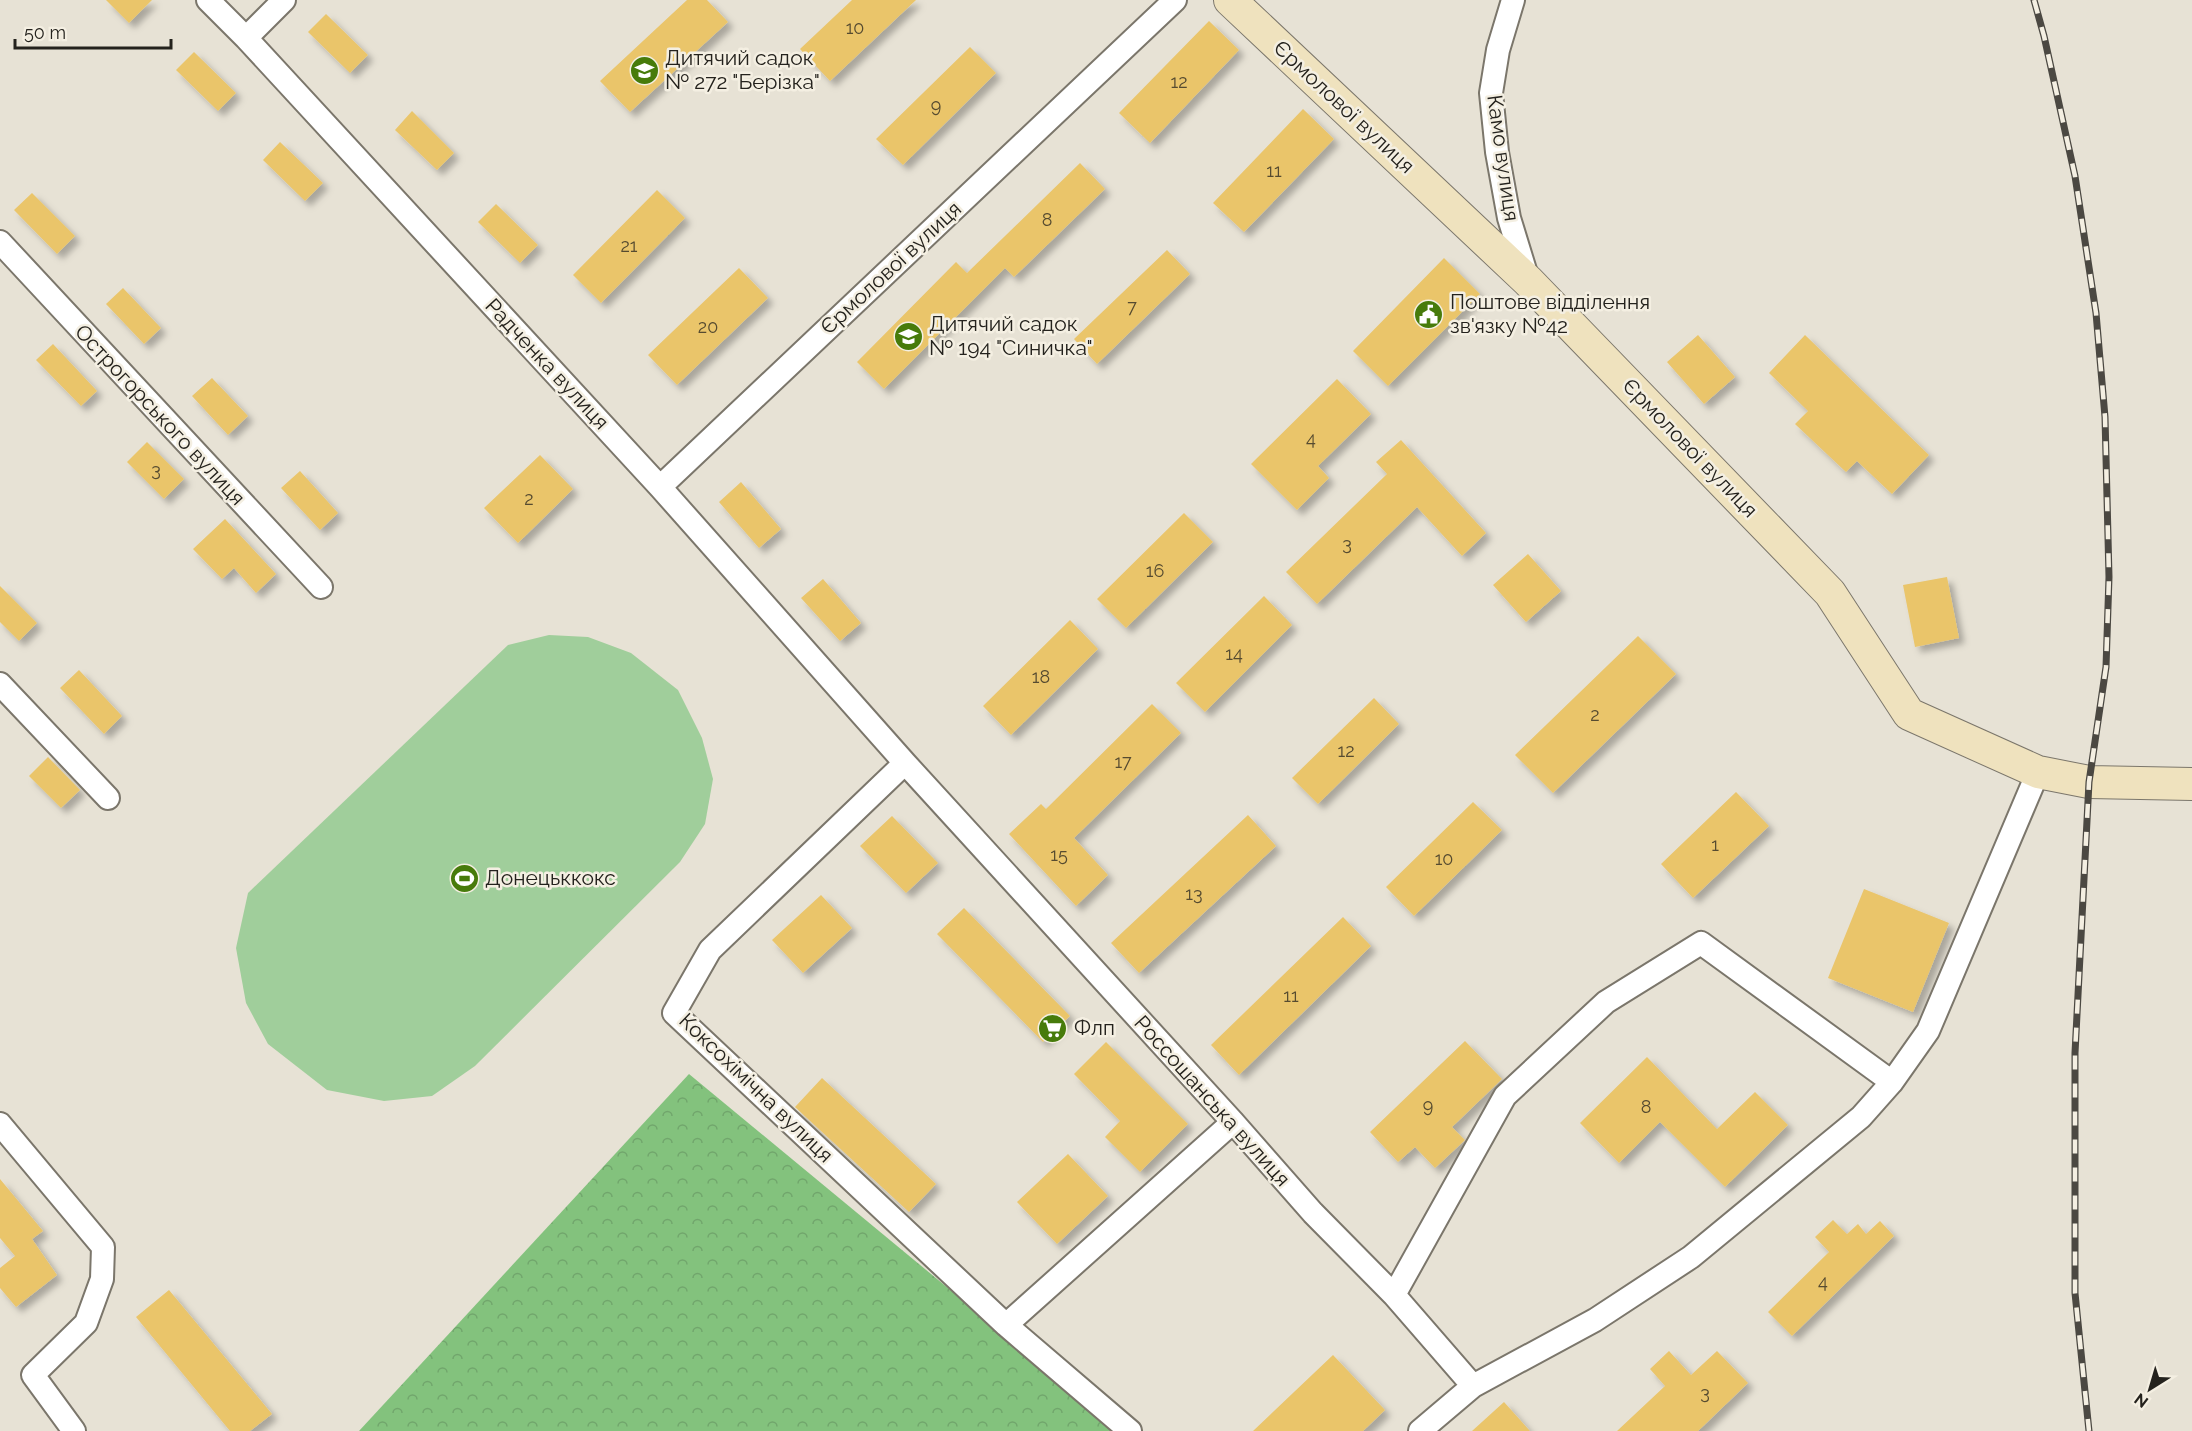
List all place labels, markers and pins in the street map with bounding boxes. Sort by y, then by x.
place label: Дитячий садок № 272 "Берізка" [665,45,820,94]
school or university icon: Дитячий садок № 272 "Берізка" [628,54,660,86]
place label: Поштове відділення зв'язку №42 [1450,289,1650,338]
public building icon: Поштове відділення зв'язку №42 [1413,298,1445,330]
place label: Дитячий садок № 194 "Синичка" [929,311,1093,360]
school or university icon: Дитячий садок № 194 "Синичка" [892,320,924,352]
sports icon: Донецьккокс [448,862,480,894]
place label: Донецьккокс [485,865,616,890]
supermarket icon: Флп [1037,1012,1069,1044]
place label: Флп [1074,1015,1115,1040]

